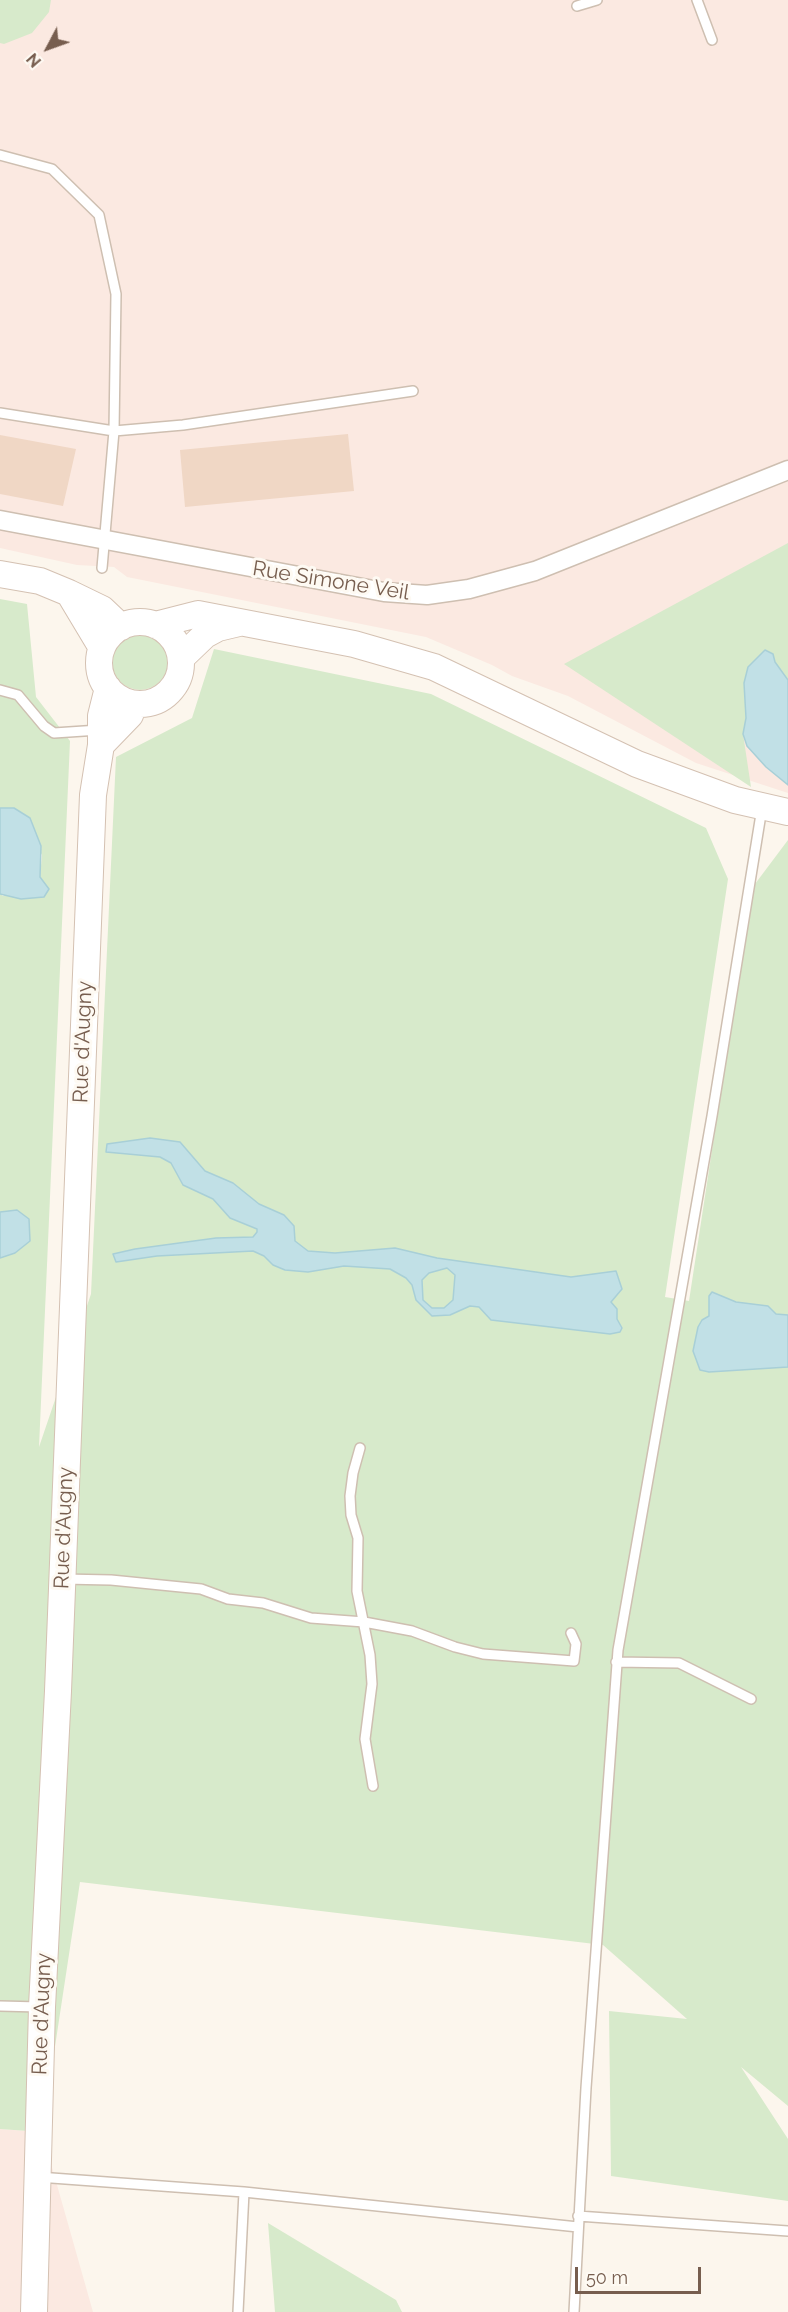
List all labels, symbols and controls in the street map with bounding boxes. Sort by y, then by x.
north arrow [18,18,78,78]
text: N [23,49,45,71]
street label: Rue Simone Veil [251,556,411,606]
street label: Rue d'Augny [68,980,98,1104]
street label: Rue d'Augny [49,1466,79,1590]
street label: Rue d'Augny [27,1952,57,2076]
scale bar [578,2255,704,2293]
text: 50 m [586,2267,628,2288]

